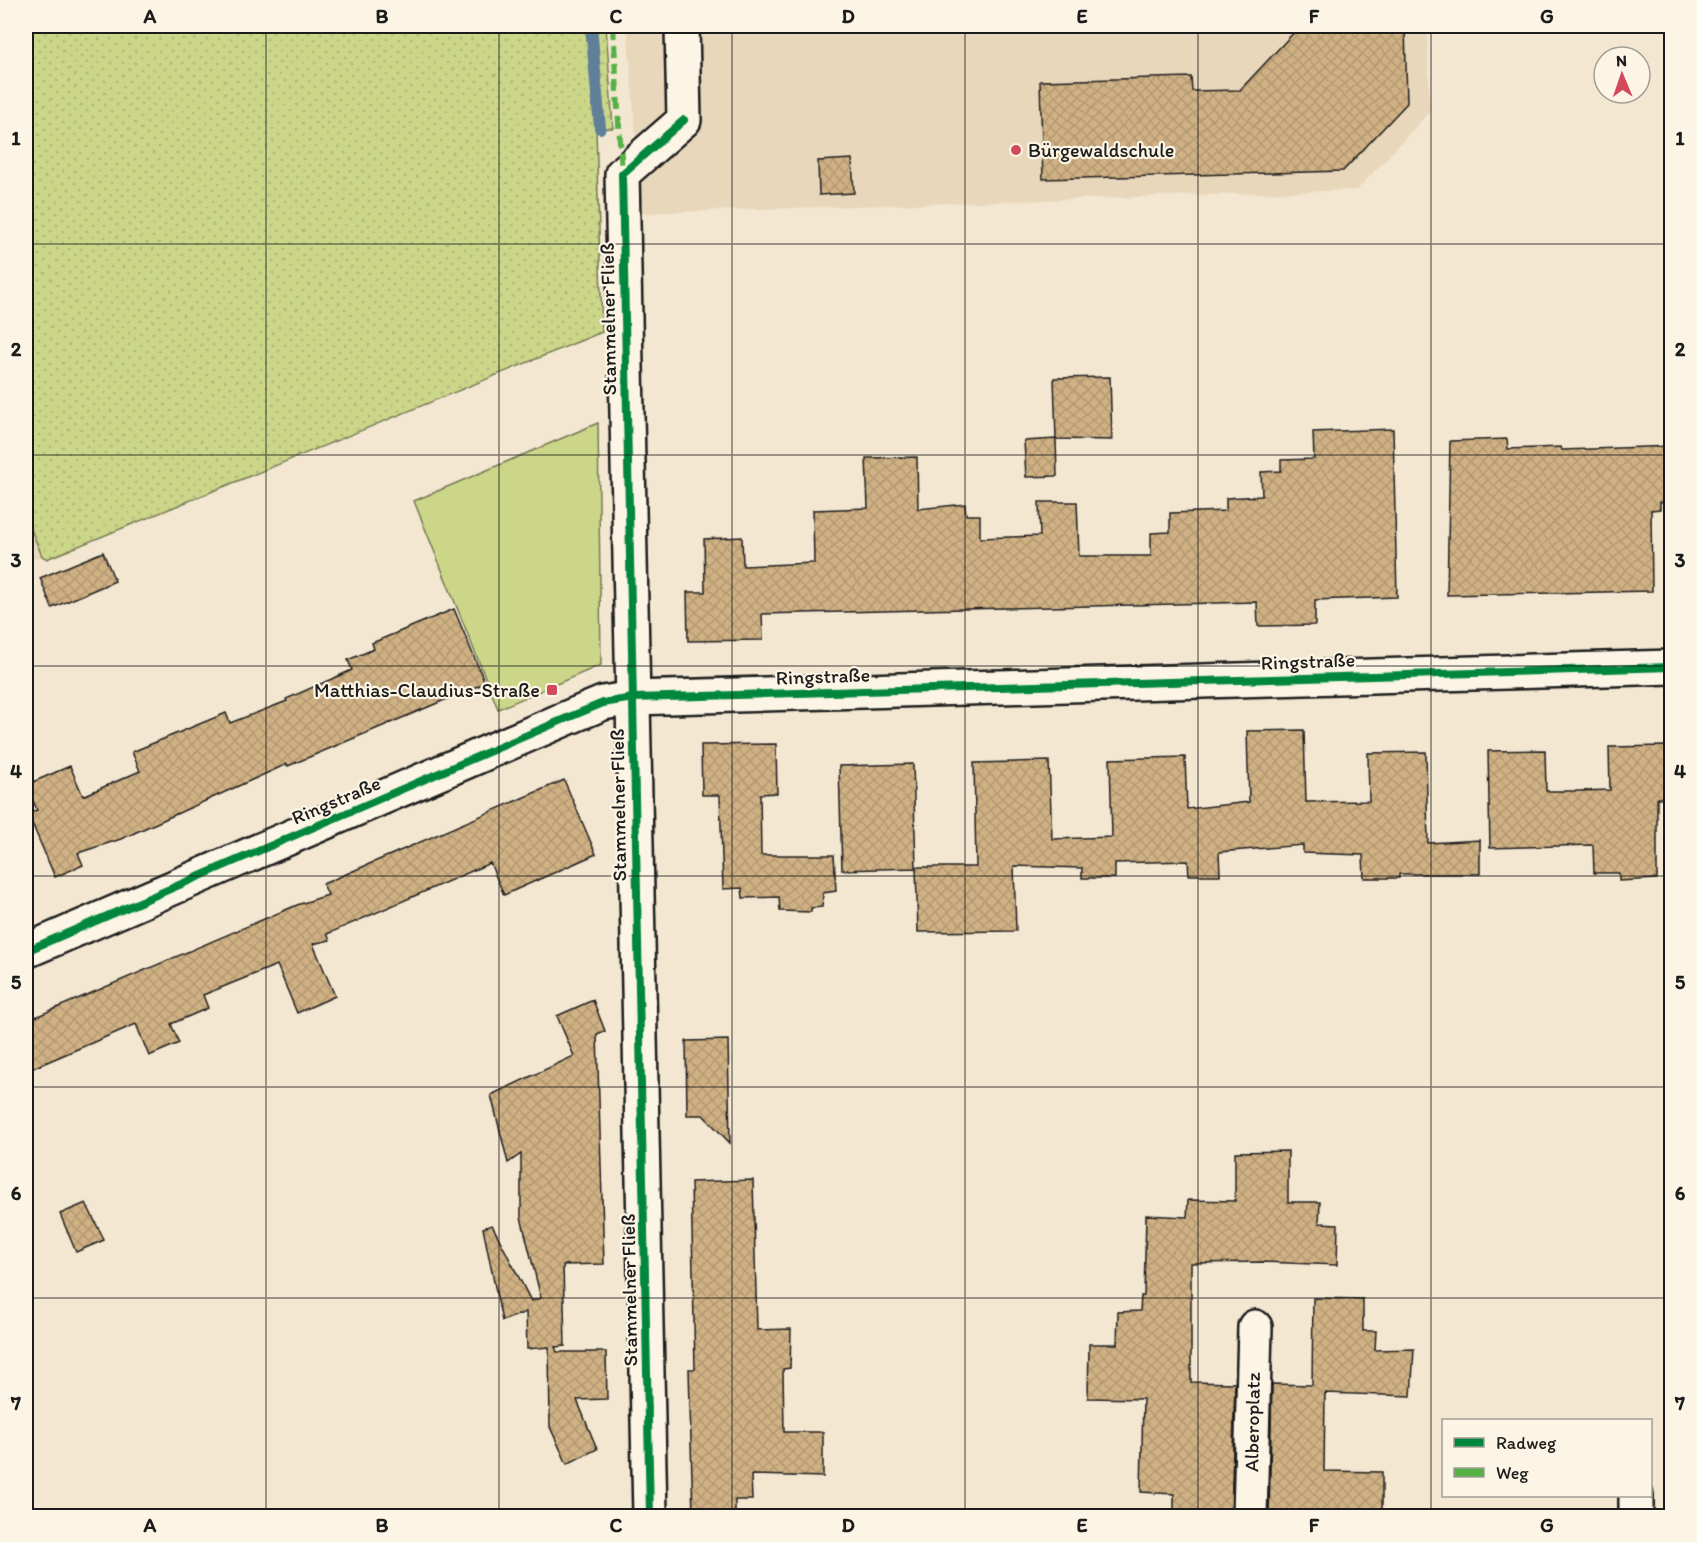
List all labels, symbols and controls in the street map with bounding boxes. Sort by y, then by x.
text: A [143,4,157,28]
text: B [376,4,389,28]
text: C [610,4,623,28]
text: D [841,4,855,28]
text: E [1076,4,1088,28]
text: F [1309,4,1320,28]
text: G [1540,4,1554,28]
north arrow [1592,45,1652,105]
text: N [1616,51,1627,70]
text: 1 [11,126,21,150]
text: 1 [1675,126,1685,150]
place label: Bürgewaldschule [1028,138,1174,162]
marker: Bürgewaldschule [1009,143,1023,157]
street label: Stammelner Fließ [595,242,621,396]
text: 2 [11,337,22,361]
text: 2 [1675,337,1686,361]
text: 3 [11,548,22,572]
text: 3 [1675,548,1686,572]
street label: Ringstraße [1260,647,1356,675]
street label: Ringstraße [775,662,871,690]
place label: Matthias-Claudius-Straße [314,678,540,702]
marker: Matthias-Claudius-Straße [545,683,559,697]
street label: Stammelner Fließ [605,728,631,882]
text: 4 [10,759,22,783]
text: 4 [1674,759,1686,783]
street label: Ringstraße [288,770,384,830]
text: 5 [11,970,22,994]
text: 5 [1675,970,1686,994]
text: 6 [11,1181,22,1205]
text: 6 [1675,1181,1686,1205]
street label: Stammelner Fließ [616,1213,642,1367]
street label: Alberoplatz [1239,1371,1265,1472]
text: 7 [10,1391,21,1415]
text: 7 [1674,1391,1685,1415]
legend [1442,1419,1652,1497]
text: Radweg [1496,1432,1557,1454]
text: Weg [1496,1462,1529,1484]
text: A [143,1513,157,1537]
text: B [376,1513,389,1537]
text: C [610,1513,623,1537]
text: D [841,1513,855,1537]
text: E [1076,1513,1088,1537]
text: F [1309,1513,1320,1537]
text: G [1540,1513,1554,1537]

